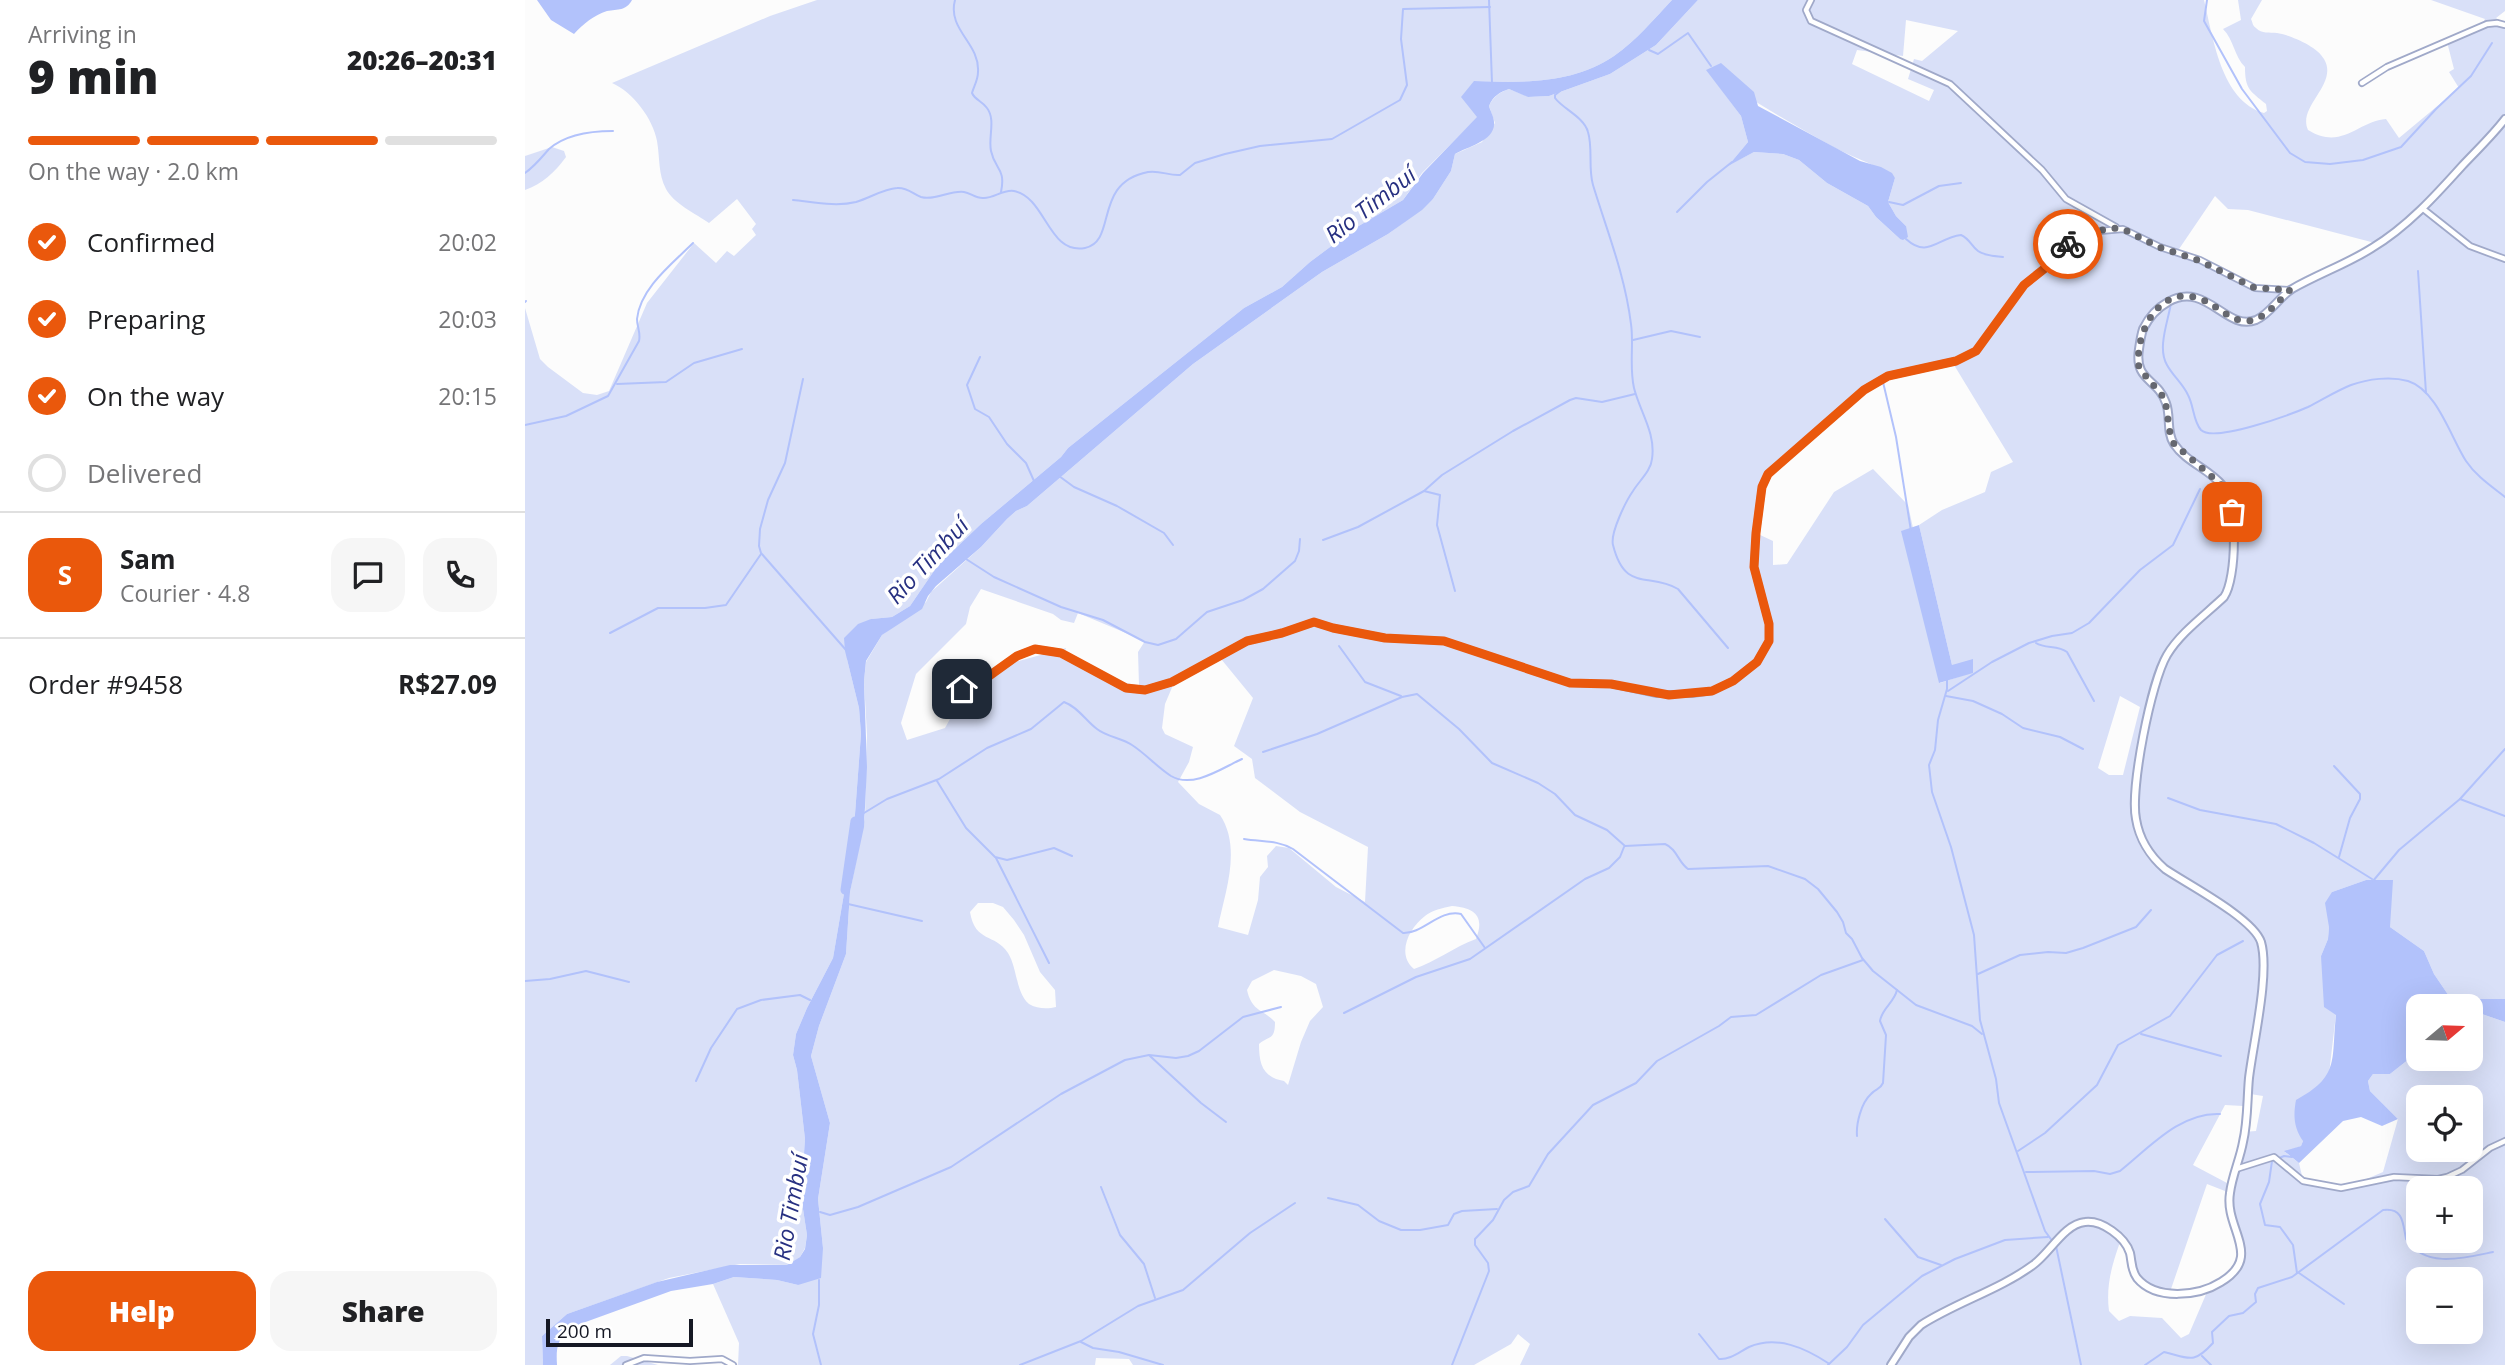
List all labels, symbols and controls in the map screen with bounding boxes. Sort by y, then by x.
text: Arriving in [28,18,137,50]
text: 20:26–20:31 [347,42,497,78]
text: 9 min [28,45,159,107]
text: On the way · 2.0 km [28,155,239,187]
water label: Rio Timbuí [1318,156,1425,250]
courier [2033,209,2103,279]
icon: check [28,223,66,261]
text: Confirmed [87,224,215,260]
icon: bike [2049,225,2087,263]
text: 20:02 [438,226,497,258]
icon: check [28,300,66,338]
text: Preparing [87,301,205,337]
text: 20:03 [438,303,497,335]
icon: check [28,377,66,415]
text: On the way [87,378,224,414]
text: 20:15 [438,380,497,412]
text: Delivered [87,455,202,491]
pin [2202,482,2262,542]
icon: bag [2213,493,2251,531]
water label: Rio Timbuí [879,507,978,610]
button: chat [331,538,405,612]
button: phone [423,538,497,612]
text: Sam [120,541,176,577]
text: S [58,557,72,593]
text: Courier · 4.8 [120,577,250,609]
pin [932,659,992,719]
text: Order #9458 [28,666,183,702]
text: R$27.09 [398,666,497,702]
icon: home [943,670,981,708]
north arrow [2406,994,2483,1071]
map controls [2406,994,2483,1344]
button: locate [2406,1085,2483,1162]
water label: Rio Timbuí [765,1148,816,1263]
button: + [2406,1176,2483,1253]
button: − [2406,1267,2483,1344]
button: Help [28,1271,256,1351]
button: Share [270,1271,497,1351]
scale bar [546,1316,693,1348]
text: 200 m [557,1318,612,1344]

